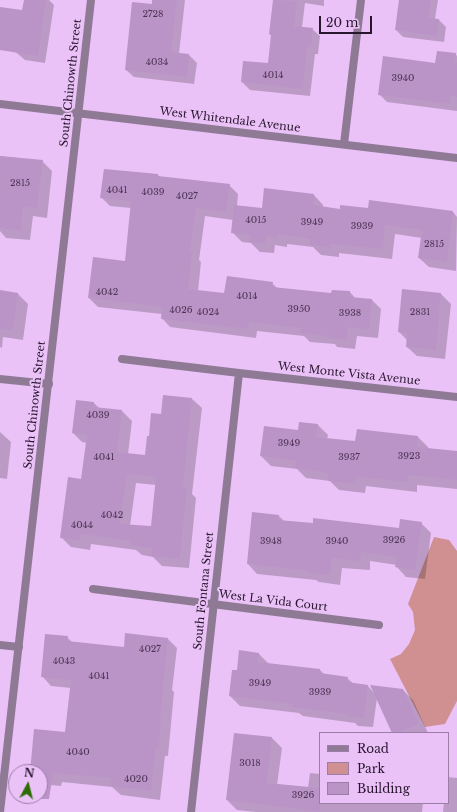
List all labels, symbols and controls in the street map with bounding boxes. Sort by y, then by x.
scale bar [321,8,374,34]
house number: 2728 [142,9,164,19]
text: 20 m [326,15,358,30]
street label: South Chinowth Street [58,18,84,148]
house number: 4034 [146,57,168,67]
house number: 4014 [263,70,283,80]
house number: 3940 [391,73,415,83]
street label: West Whitendale Avenue [159,105,301,135]
house number: 2815 [10,178,30,188]
house number: 4041 [107,185,127,195]
house number: 4039 [141,187,165,197]
house number: 4027 [176,191,198,201]
house number: 4015 [246,215,266,225]
house number: 3949 [301,217,323,227]
house number: 3939 [351,221,373,231]
house number: 2815 [424,239,444,249]
house number: 4042 [96,287,118,297]
house number: 4014 [237,291,257,301]
house number: 3950 [288,304,310,314]
house number: 4026 [169,305,193,315]
house number: 4024 [197,307,219,317]
house number: 2831 [410,307,430,317]
house number: 3938 [339,308,361,318]
street label: South Chinowth Street [22,340,48,470]
street label: West Monte Vista Avenue [277,360,421,388]
house number: 4039 [86,410,110,420]
house number: 3949 [278,438,300,448]
house number: 3923 [398,451,420,461]
house number: 4041 [94,452,114,462]
house number: 3937 [338,452,360,462]
house number: 4042 [101,510,123,520]
house number: 4044 [71,520,93,530]
street label: South Fontana Street [191,531,217,651]
house number: 3926 [383,535,405,545]
house number: 3948 [260,536,282,546]
house number: 3940 [325,536,349,546]
street label: West La Vida Court [218,588,328,614]
house number: 4027 [139,644,161,654]
house number: 4043 [53,656,75,666]
house number: 4041 [89,671,109,681]
house number: 3949 [249,678,271,688]
house number: 3939 [309,687,331,697]
legend [319,732,449,804]
text: Road [357,741,389,756]
house number: 4040 [66,747,90,757]
house number: 3018 [239,758,261,768]
text: Park [357,761,385,776]
north arrow [8,764,48,804]
text: N [23,766,35,781]
house number: 4020 [124,774,148,784]
text: Building [357,781,410,796]
house number: 3926 [292,790,314,800]

